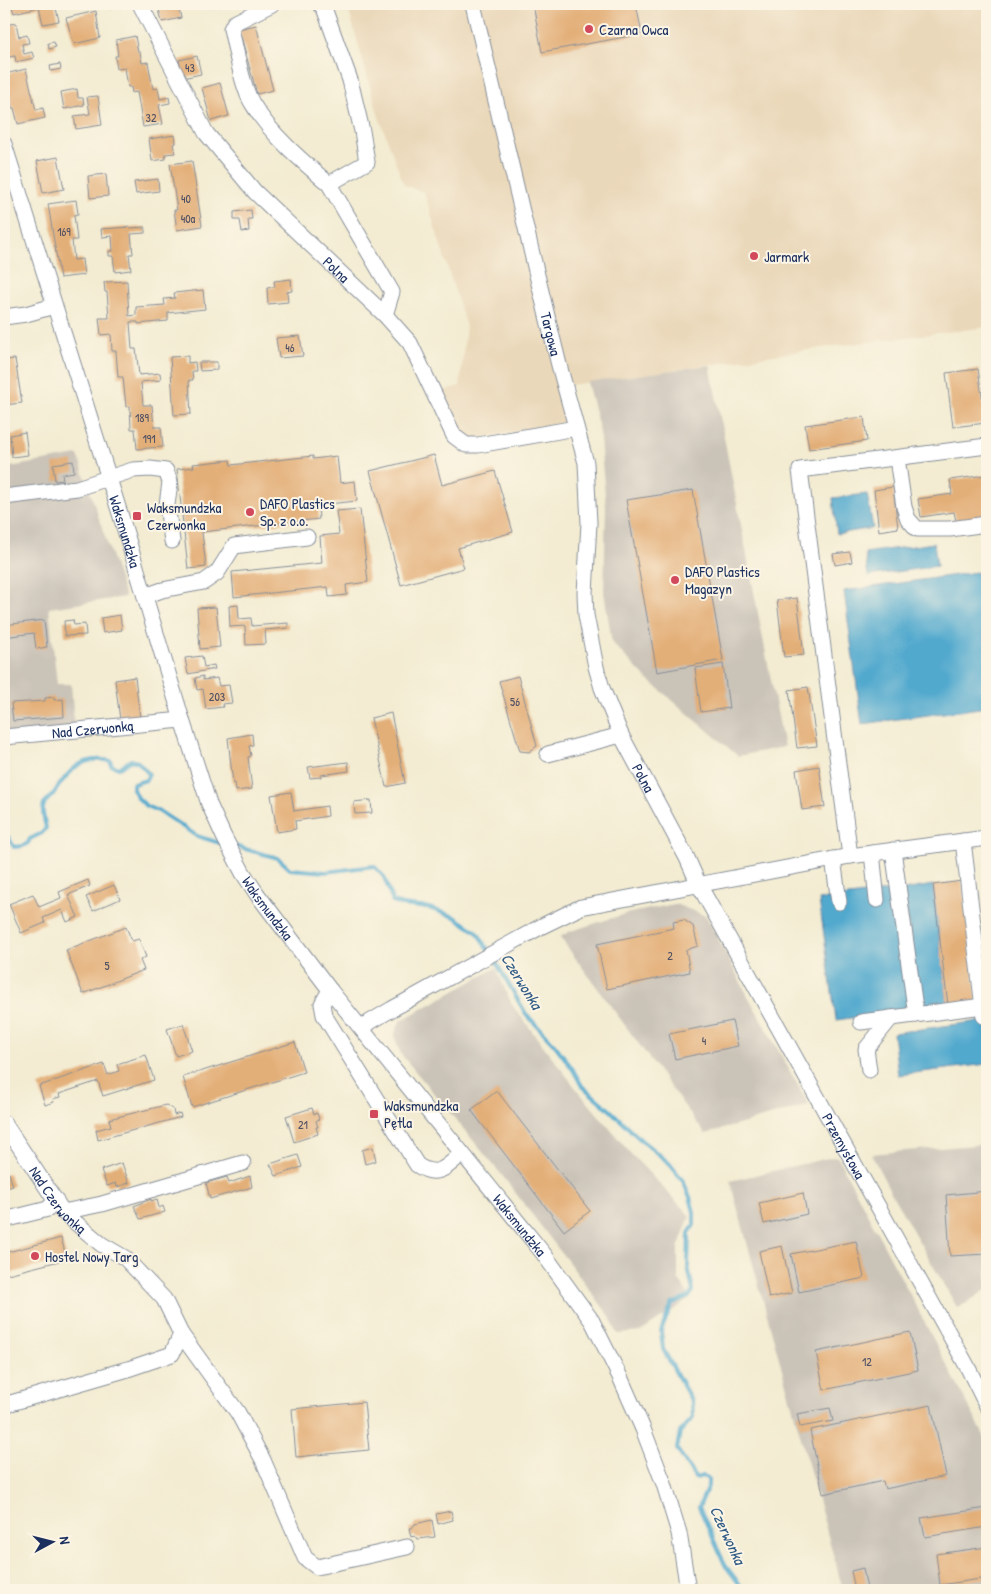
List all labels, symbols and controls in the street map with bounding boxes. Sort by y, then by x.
place label: Czarna Owca [599,19,669,40]
marker: Czarna Owca [583,23,595,35]
house number: 43 [185,59,195,76]
house number: 32 [146,109,157,126]
house number: 40 [181,190,191,207]
house number: 40a [181,210,196,227]
house number: 169 [57,223,71,240]
place label: Jarmark [764,246,809,267]
marker: Jarmark [748,250,760,262]
street label: Polna [319,251,355,287]
street label: Targowa [536,310,567,358]
house number: 46 [285,339,295,356]
house number: 189 [135,409,150,426]
house number: 191 [142,430,156,447]
street label: Waksmundzka [104,493,146,570]
place label: DAFO Plastics Sp. z o.o. [260,493,335,531]
place label: Waksmundzka Czerwonka [147,497,222,535]
marker: DAFO Plastics Sp. z o.o. [244,506,256,518]
marker: Waksmundzka Czerwonka [131,510,143,522]
place label: DAFO Plastics Magazyn [685,561,760,599]
marker: DAFO Plastics Magazyn [669,574,681,586]
house number: 203 [209,688,225,705]
house number: 56 [510,693,520,710]
street label: Nad Czerwonką [51,714,135,743]
street label: Polna [628,760,660,796]
street label: Waksmundzka [237,872,299,944]
house number: 2 [667,947,673,964]
water label: Czerwonka [496,949,549,1015]
house number: 5 [104,957,110,974]
house number: 4 [702,1032,707,1049]
place label: Waksmundzka Pętla [384,1095,459,1133]
marker: Waksmundzka Pętla [368,1108,380,1120]
street label: Przemysłowa [817,1109,871,1182]
house number: 21 [298,1116,308,1133]
street label: Nad Czerwonką [25,1162,92,1239]
street label: Waksmundzka [488,1189,552,1260]
place label: Hostel Nowy Targ [45,1246,139,1267]
marker: Hostel Nowy Targ [29,1250,41,1262]
house number: 12 [862,1353,872,1370]
water label: Czerwonka [705,1502,752,1569]
north arrow [28,1516,78,1566]
text: N [56,1535,75,1546]

